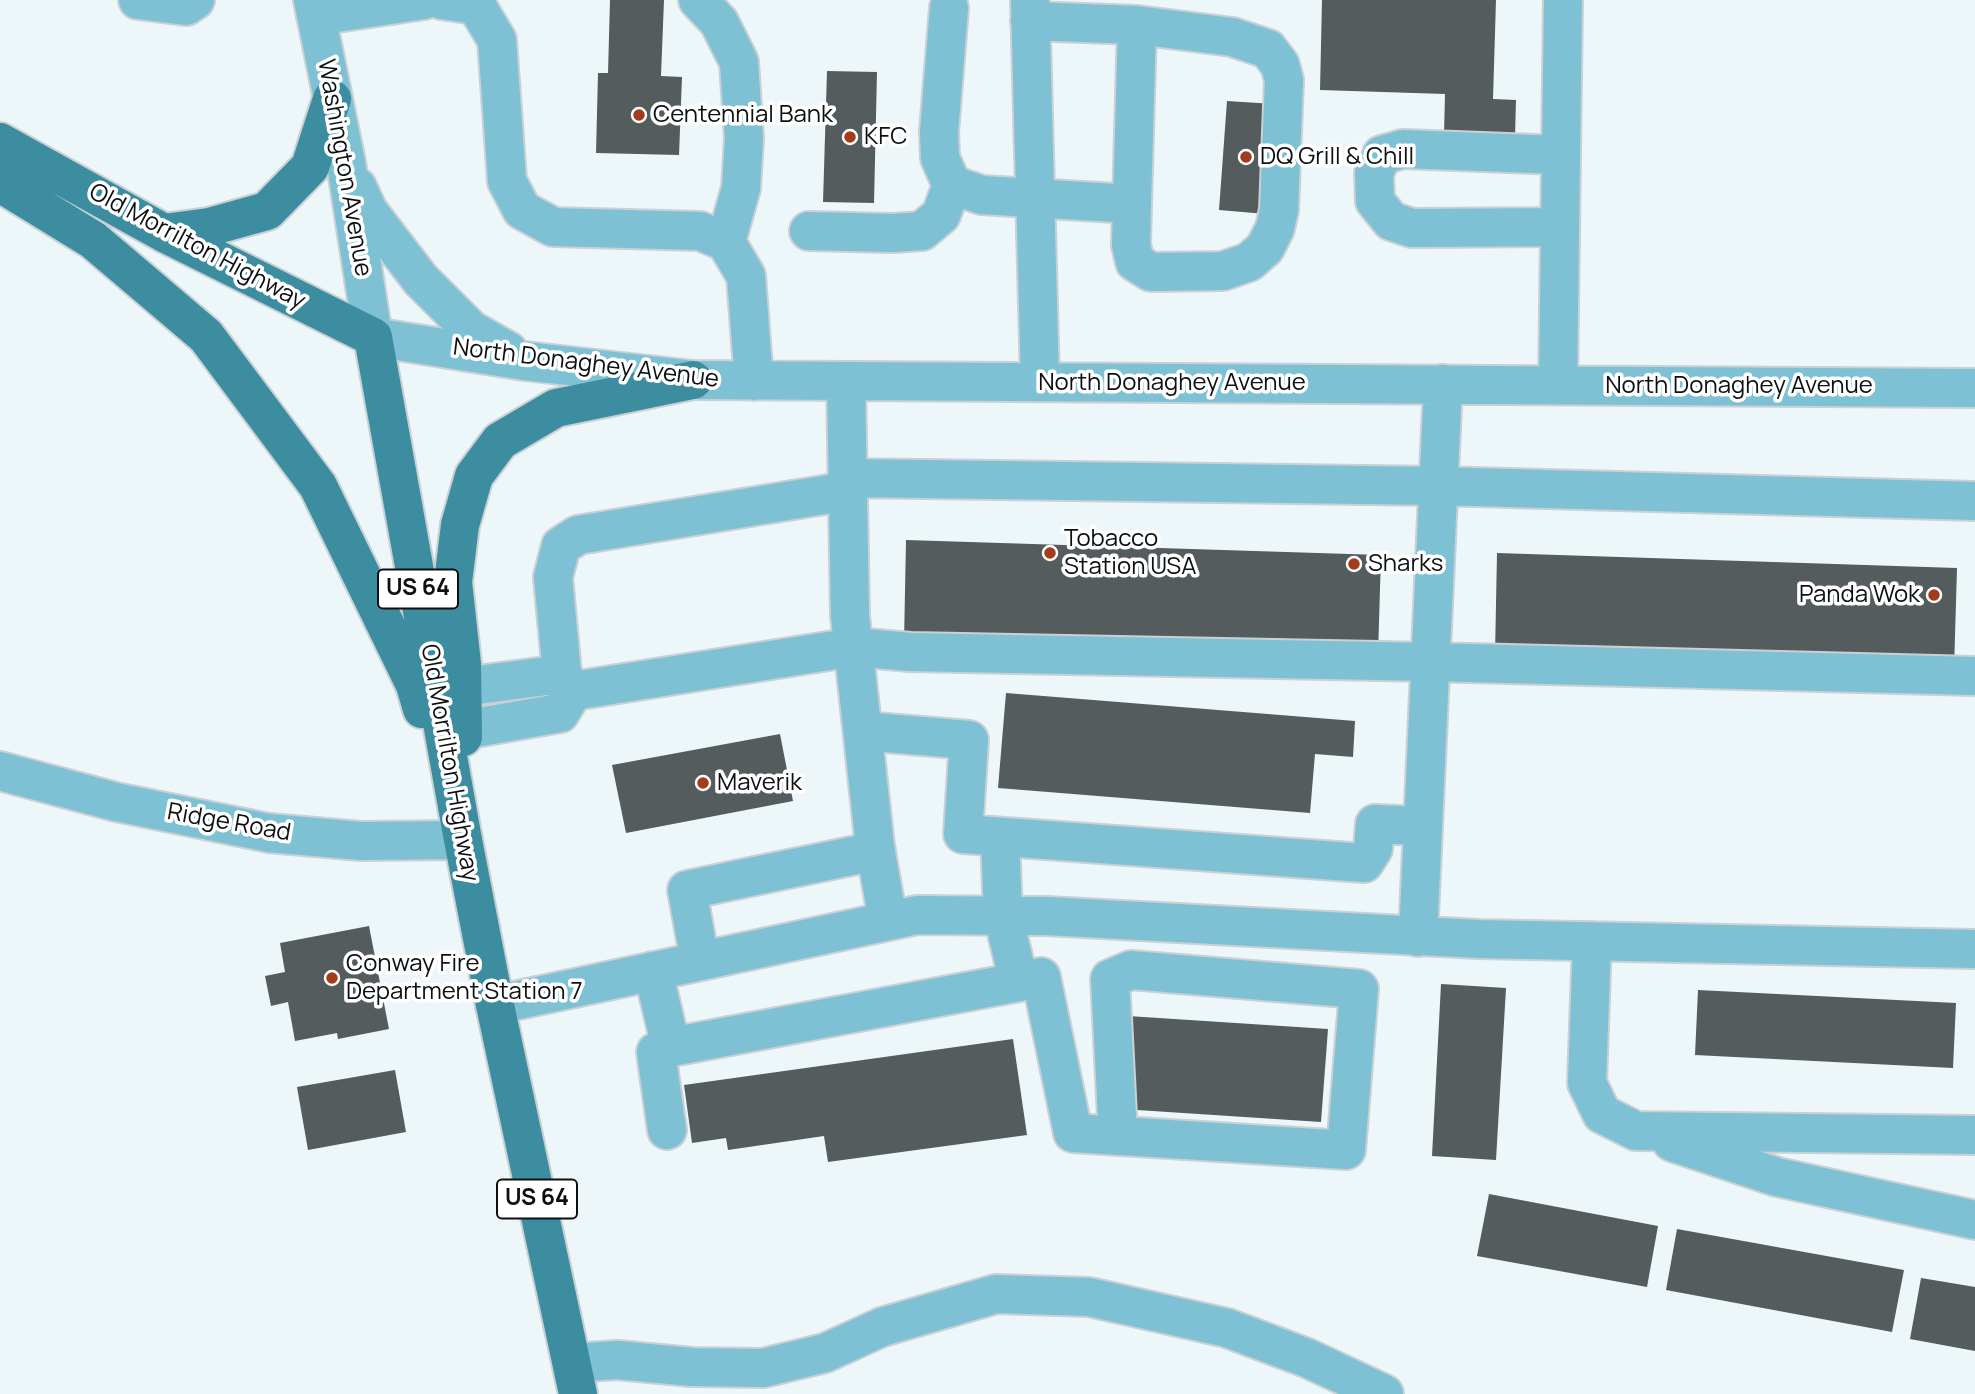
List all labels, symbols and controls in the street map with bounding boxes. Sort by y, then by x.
street label: Washington Avenue [311,57,377,279]
place label: Centennial Bank [653,101,833,129]
marker: Centennial Bank [631,107,647,123]
place label: KFC [864,123,907,151]
marker: KFC [842,129,858,145]
place label: DQ Grill & Chill [1260,143,1414,171]
marker: DQ Grill & Chill [1238,149,1254,165]
street label: Old Morrilton Highway [84,178,310,316]
street label: North Donaghey Avenue [451,333,721,395]
street label: North Donaghey Avenue [1038,369,1306,397]
street label: North Donaghey Avenue [1605,372,1873,400]
place label: Tobacco Station USA [1064,525,1196,581]
marker: Tobacco Station USA [1042,545,1058,561]
place label: Sharks [1368,550,1443,578]
marker: Sharks [1346,556,1362,572]
road number: US 64 [378,569,458,608]
place label: Panda Wok [1799,581,1920,609]
marker: Panda Wok [1926,587,1942,603]
street label: Old Morrilton Highway [414,642,484,884]
place label: Maverik [717,769,802,797]
marker: Maverik [695,775,711,791]
street label: Ridge Road [165,798,293,848]
place label: Conway Fire Department Station 7 [346,950,582,1006]
marker: Conway Fire Department Station 7 [324,970,340,986]
road number: US 64 [497,1180,577,1218]

